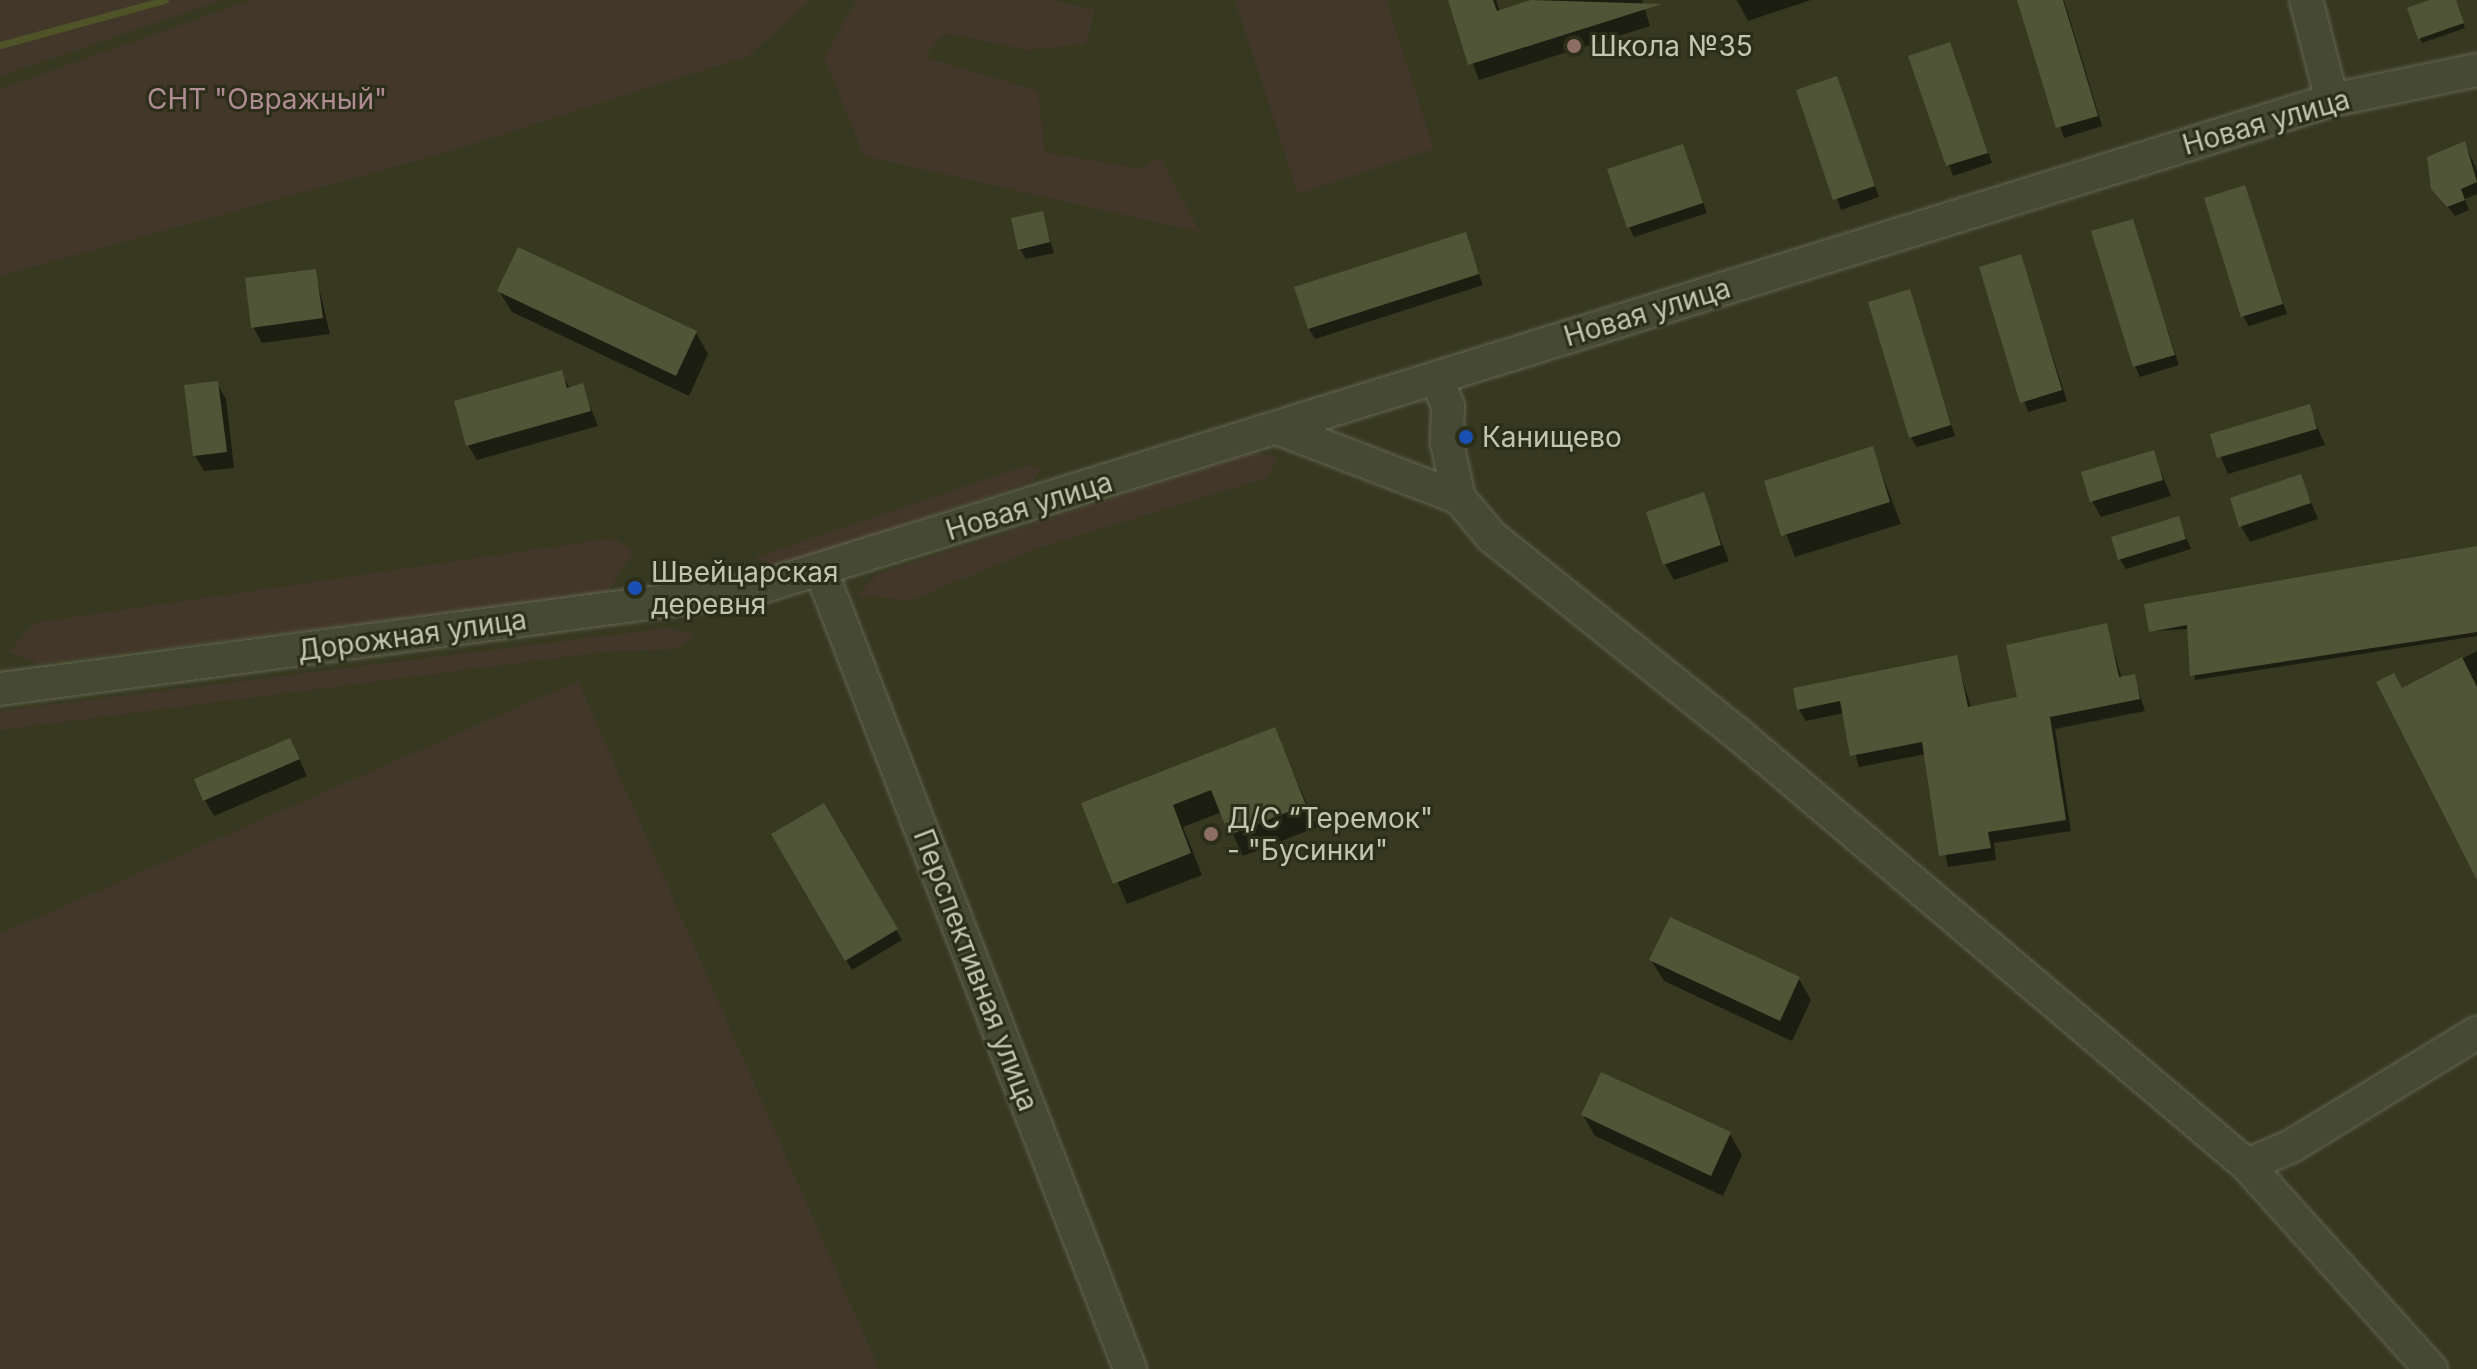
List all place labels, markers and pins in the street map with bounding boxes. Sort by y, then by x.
place label: Школа №35 [1590,29,1753,63]
marker: Школа №35 [1565,37,1583,55]
place label: Канищево [1482,420,1622,454]
marker: Канищево [1457,428,1475,446]
place label: Швейцарская деревня [651,555,839,621]
marker: Швейцарская деревня [626,579,644,597]
place label: Д/С “Теремок" - "Бусинки" [1227,801,1433,867]
marker: Д/С “Теремок" - "Бусинки" [1202,825,1220,843]

